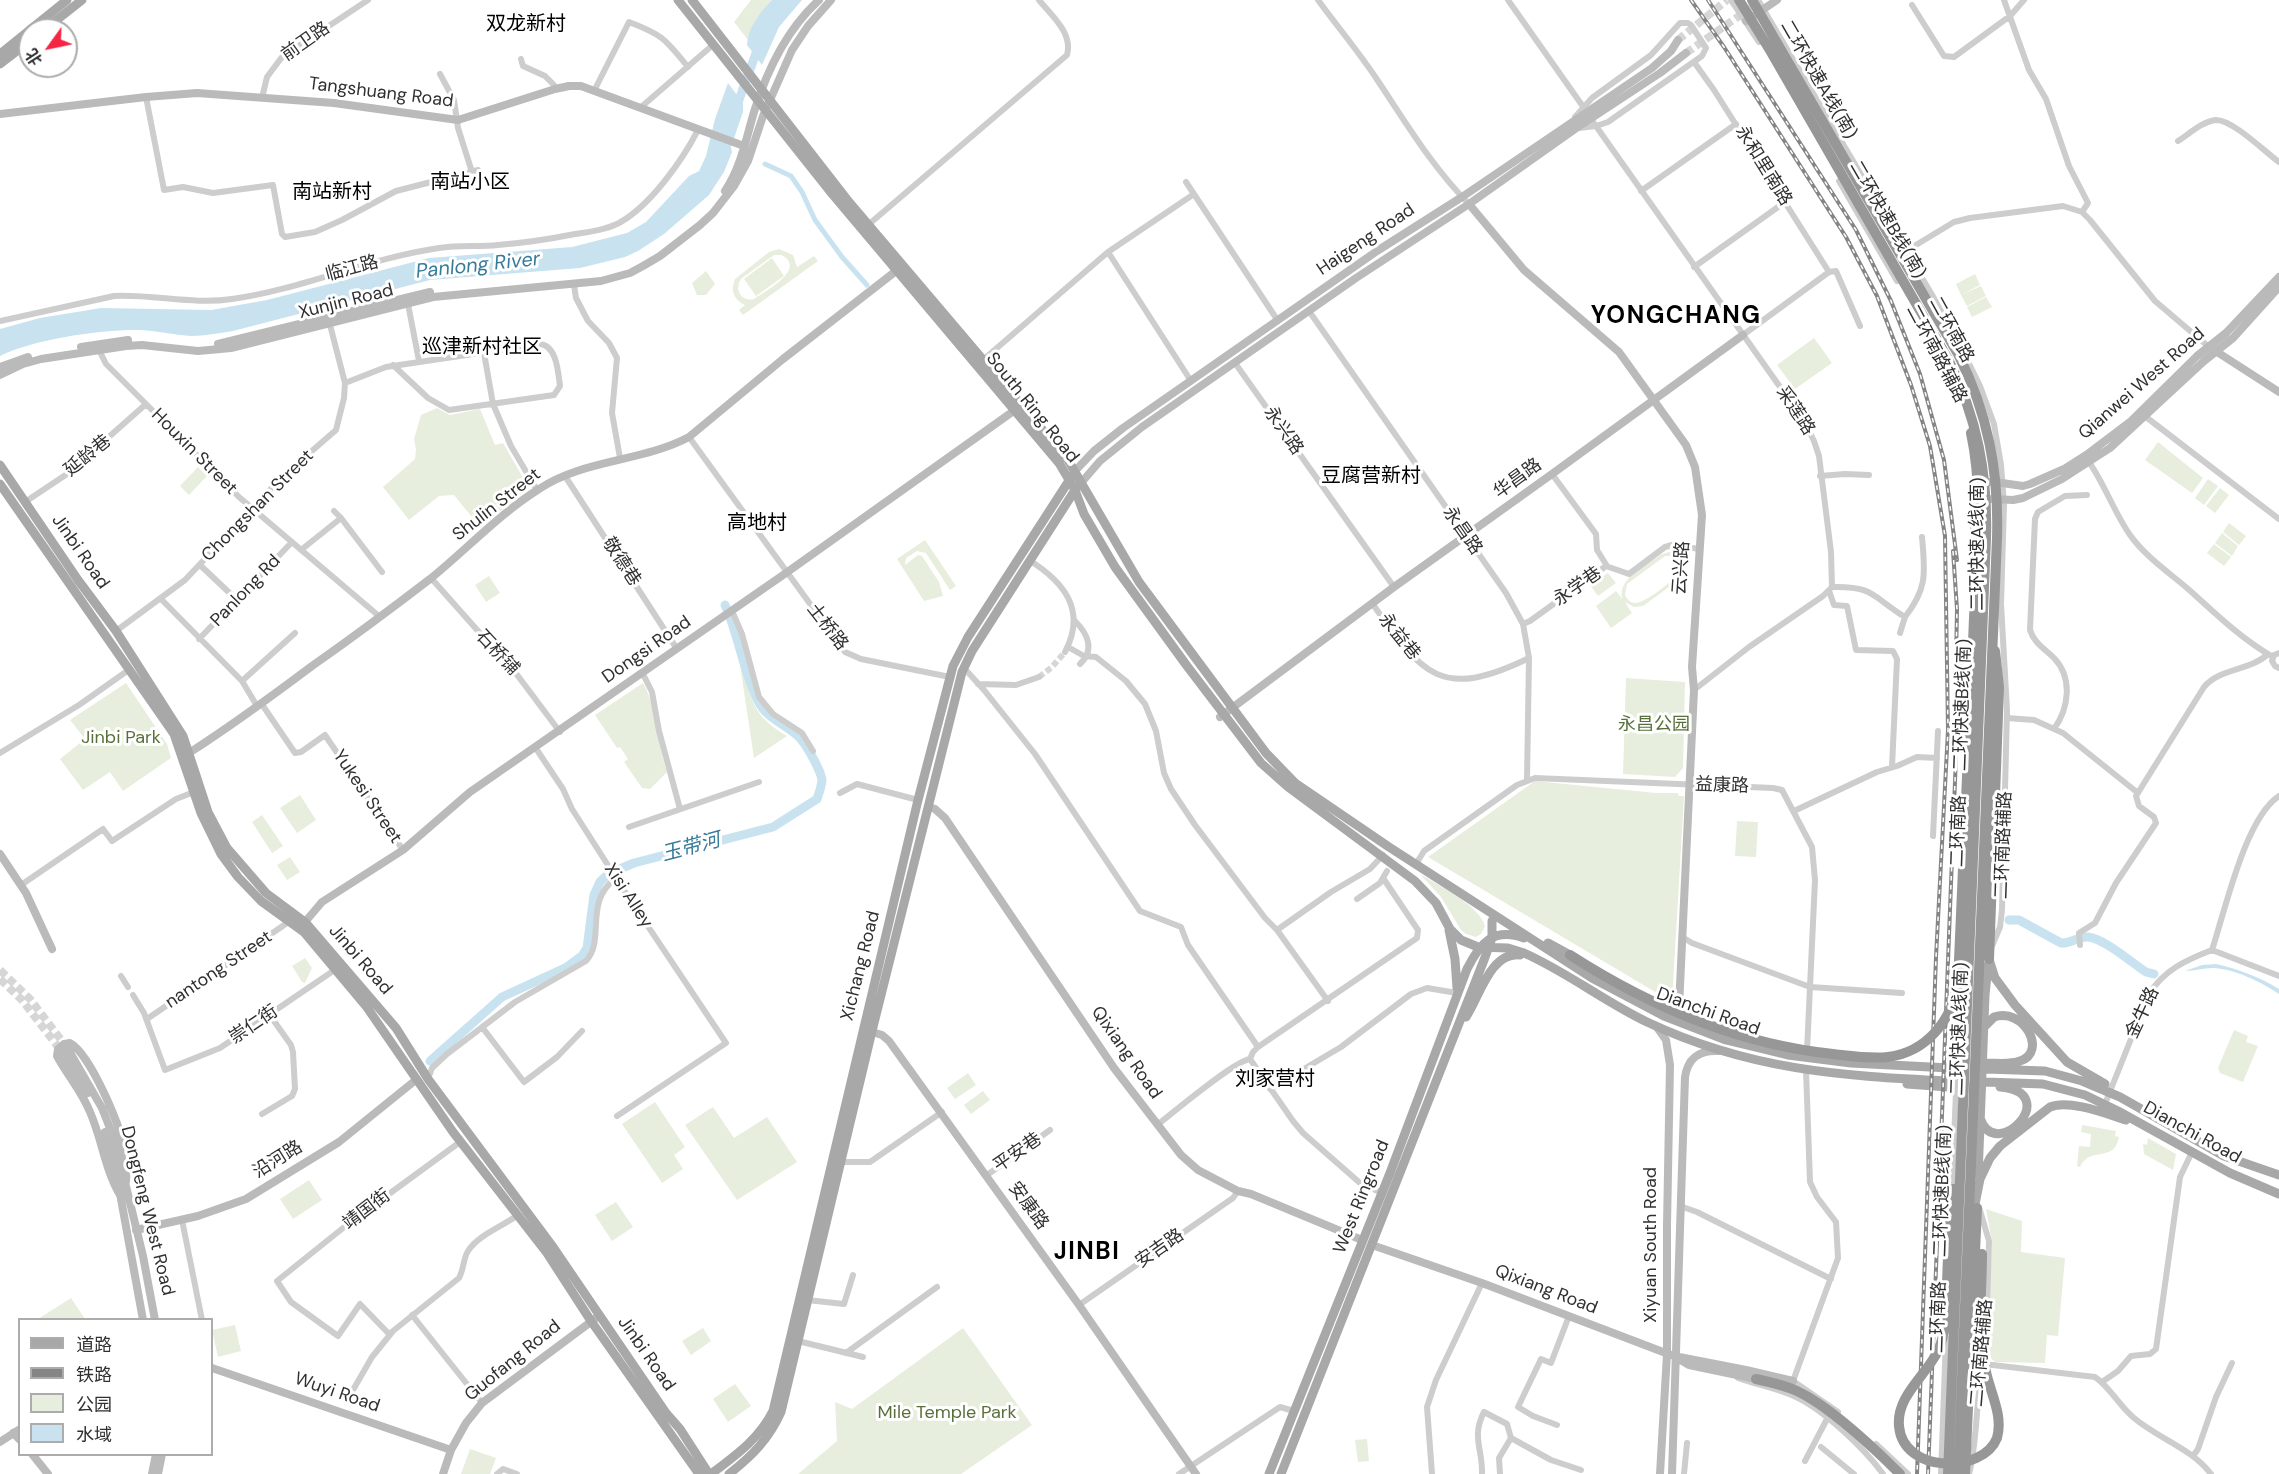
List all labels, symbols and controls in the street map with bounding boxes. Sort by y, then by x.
district label: 双龙新村 [486,13,566,37]
street label: 二环快速A线(南) [1775,17,1861,143]
north arrow [18,18,78,78]
street label: 前卫路 [278,18,334,66]
text: 北 [21,45,47,69]
street label: Tangshuang Road [307,73,455,113]
street label: 永和里南路 [1730,122,1796,210]
street label: 二环快速B线(南) [1845,157,1929,283]
district label: 南站小区 [430,171,510,195]
district label: 南站新村 [292,181,372,205]
street label: Haigeng Road [1313,199,1419,281]
water label: Panlong River [415,248,541,284]
street label: 临江路 [323,252,381,286]
street label: Xunjin Road [296,280,396,324]
street label: 二环南路 [1924,293,1978,367]
street label: 二环南路辅路 [1901,301,1971,407]
district label: YONGCHANG [1591,303,1761,331]
street label: Qianwei West Road [2074,323,2210,445]
district label: 巡津新村社区 [422,336,542,360]
street label: South Ring Road [981,348,1083,468]
street label: 采莲路 [1771,382,1819,440]
street label: 永兴路 [1259,403,1307,459]
street label: Houxin Street [147,405,241,499]
street label: 延龄巷 [60,431,116,481]
street label: Chongshan Street [197,445,319,567]
street label: 华昌路 [1490,454,1546,504]
street label: Shulin Street [449,464,545,546]
district label: 豆腐营新村 [1321,465,1421,489]
street label: 二环快速A线(南) [1967,477,1989,611]
street label: 永昌路 [1438,503,1486,559]
street label: Jinbi Road [47,511,113,593]
district label: 高地村 [727,512,787,536]
street label: 敬德巷 [597,533,645,591]
street label: 云兴路 [1669,540,1695,596]
street label: Panlong Rd [206,551,286,631]
street label: 永学巷 [1550,563,1606,611]
street label: 土桥路 [802,599,852,655]
street label: 永益巷 [1374,609,1424,665]
street label: Dongsi Road [598,611,696,689]
street label: 石桥铺 [471,626,523,680]
street label: 二环快速B线(南) [1950,639,1976,771]
park label: 永昌公园 [1618,714,1690,736]
park label: Jinbi Park [81,727,161,749]
street label: Yukesi Street [328,746,406,848]
street label: 益康路 [1695,774,1749,798]
street label: 二环南路辅路 [1991,791,2017,899]
street label: 二环南路 [1947,795,1971,867]
water label: 玉带河 [659,829,723,867]
street label: Xisi Alley [599,859,657,933]
street label: Xichang Road [837,909,885,1023]
street label: Jinbi Road [324,920,396,1000]
street label: nantong Street [162,926,276,1014]
street label: 二环快速A线(南) [1947,962,1973,1096]
street label: Dianchi Road [1653,983,1763,1041]
street label: 金牛路 [2122,984,2164,1042]
street label: 崇仁街 [226,1001,282,1049]
street label: Qixiang Road [1086,1002,1166,1104]
district label: 刘家营村 [1235,1068,1315,1092]
street label: Dianchi Road [2139,1097,2245,1169]
street label: Dongfeng West Road [116,1124,178,1298]
street label: 二环快速B线(南) [1930,1125,1956,1257]
street label: 平安巷 [990,1129,1046,1177]
street label: 沿河路 [249,1137,307,1183]
street label: West Ringroad [1329,1137,1395,1257]
street label: Xiyuan South Road [1640,1167,1662,1323]
street label: 安康路 [1003,1178,1053,1234]
street label: 靖国街 [339,1185,395,1235]
street label: 安吉路 [1132,1225,1188,1273]
district label: JINBI [1054,1239,1120,1267]
street label: Qixiang Road [1492,1261,1600,1319]
street label: 二环南路 [1927,1281,1951,1353]
street label: 二环南路辅路 [1967,1298,1997,1408]
street label: Jinbi Road [613,1313,679,1395]
street label: Guofang Road [461,1316,565,1406]
legend [18,1318,213,1456]
text: 道路 [76,1333,112,1357]
text: 铁路 [76,1363,112,1387]
street label: Wuyi Road [292,1368,382,1418]
text: 公园 [76,1393,112,1417]
park label: Mile Temple Park [877,1402,1017,1424]
text: 水域 [76,1423,112,1447]

